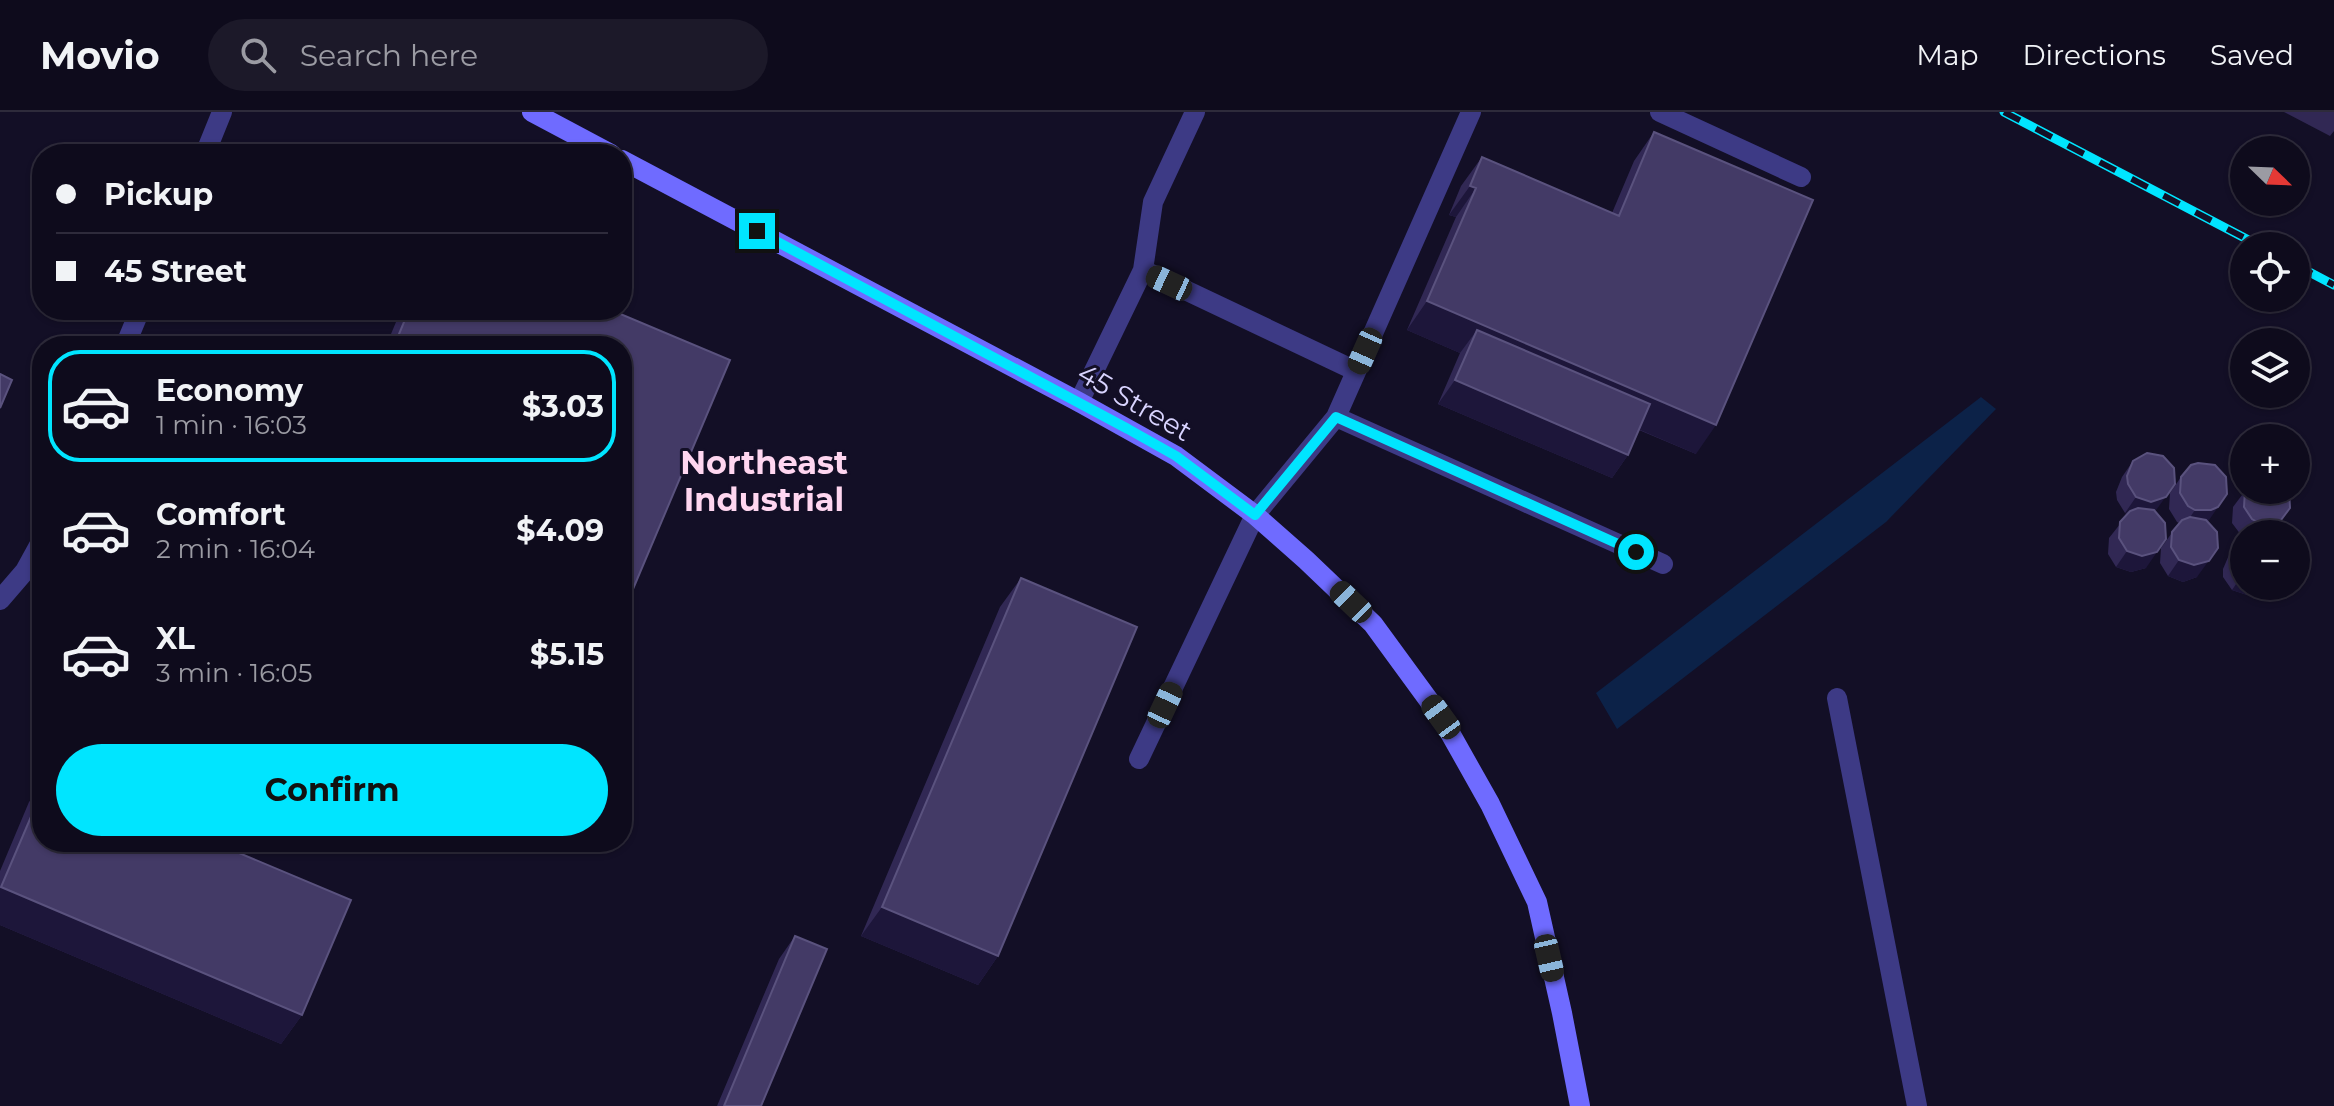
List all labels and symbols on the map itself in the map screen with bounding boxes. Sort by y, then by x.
north arrow [2230,136,2310,216]
route end [739,213,775,249]
car [1142,262,1196,304]
car [1344,324,1386,378]
street label: 45 Street [1072,356,1198,448]
district label: Northeast Industrial [680,443,848,519]
route start [1618,534,1654,570]
car [1325,577,1377,627]
car [1144,678,1186,732]
car [1417,691,1465,743]
car [1532,932,1566,984]

